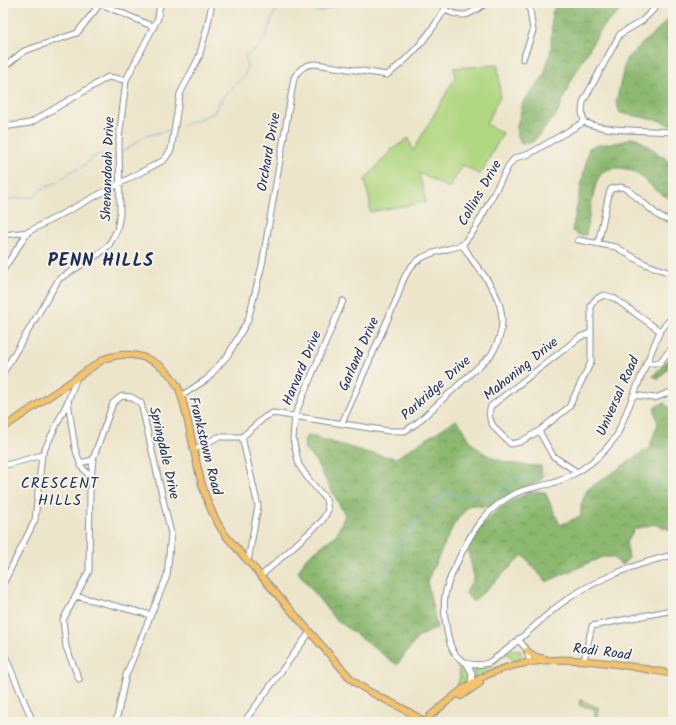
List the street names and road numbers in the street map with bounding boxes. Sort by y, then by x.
street label: Orchard Drive [251,110,287,193]
street label: Shenandoah Drive [95,115,121,222]
street label: Collins Drive [452,155,508,230]
street label: Garland Drive [333,313,385,395]
street label: Harvard Drive [276,326,328,409]
street label: Mahoning Drive [479,331,564,406]
street label: Parkridge Drive [396,350,477,426]
street label: Universal Road [591,351,646,440]
street label: Frankstown Road [182,394,228,499]
street label: Springdale Drive [143,405,185,502]
street label: Rodi Road [572,638,633,667]

